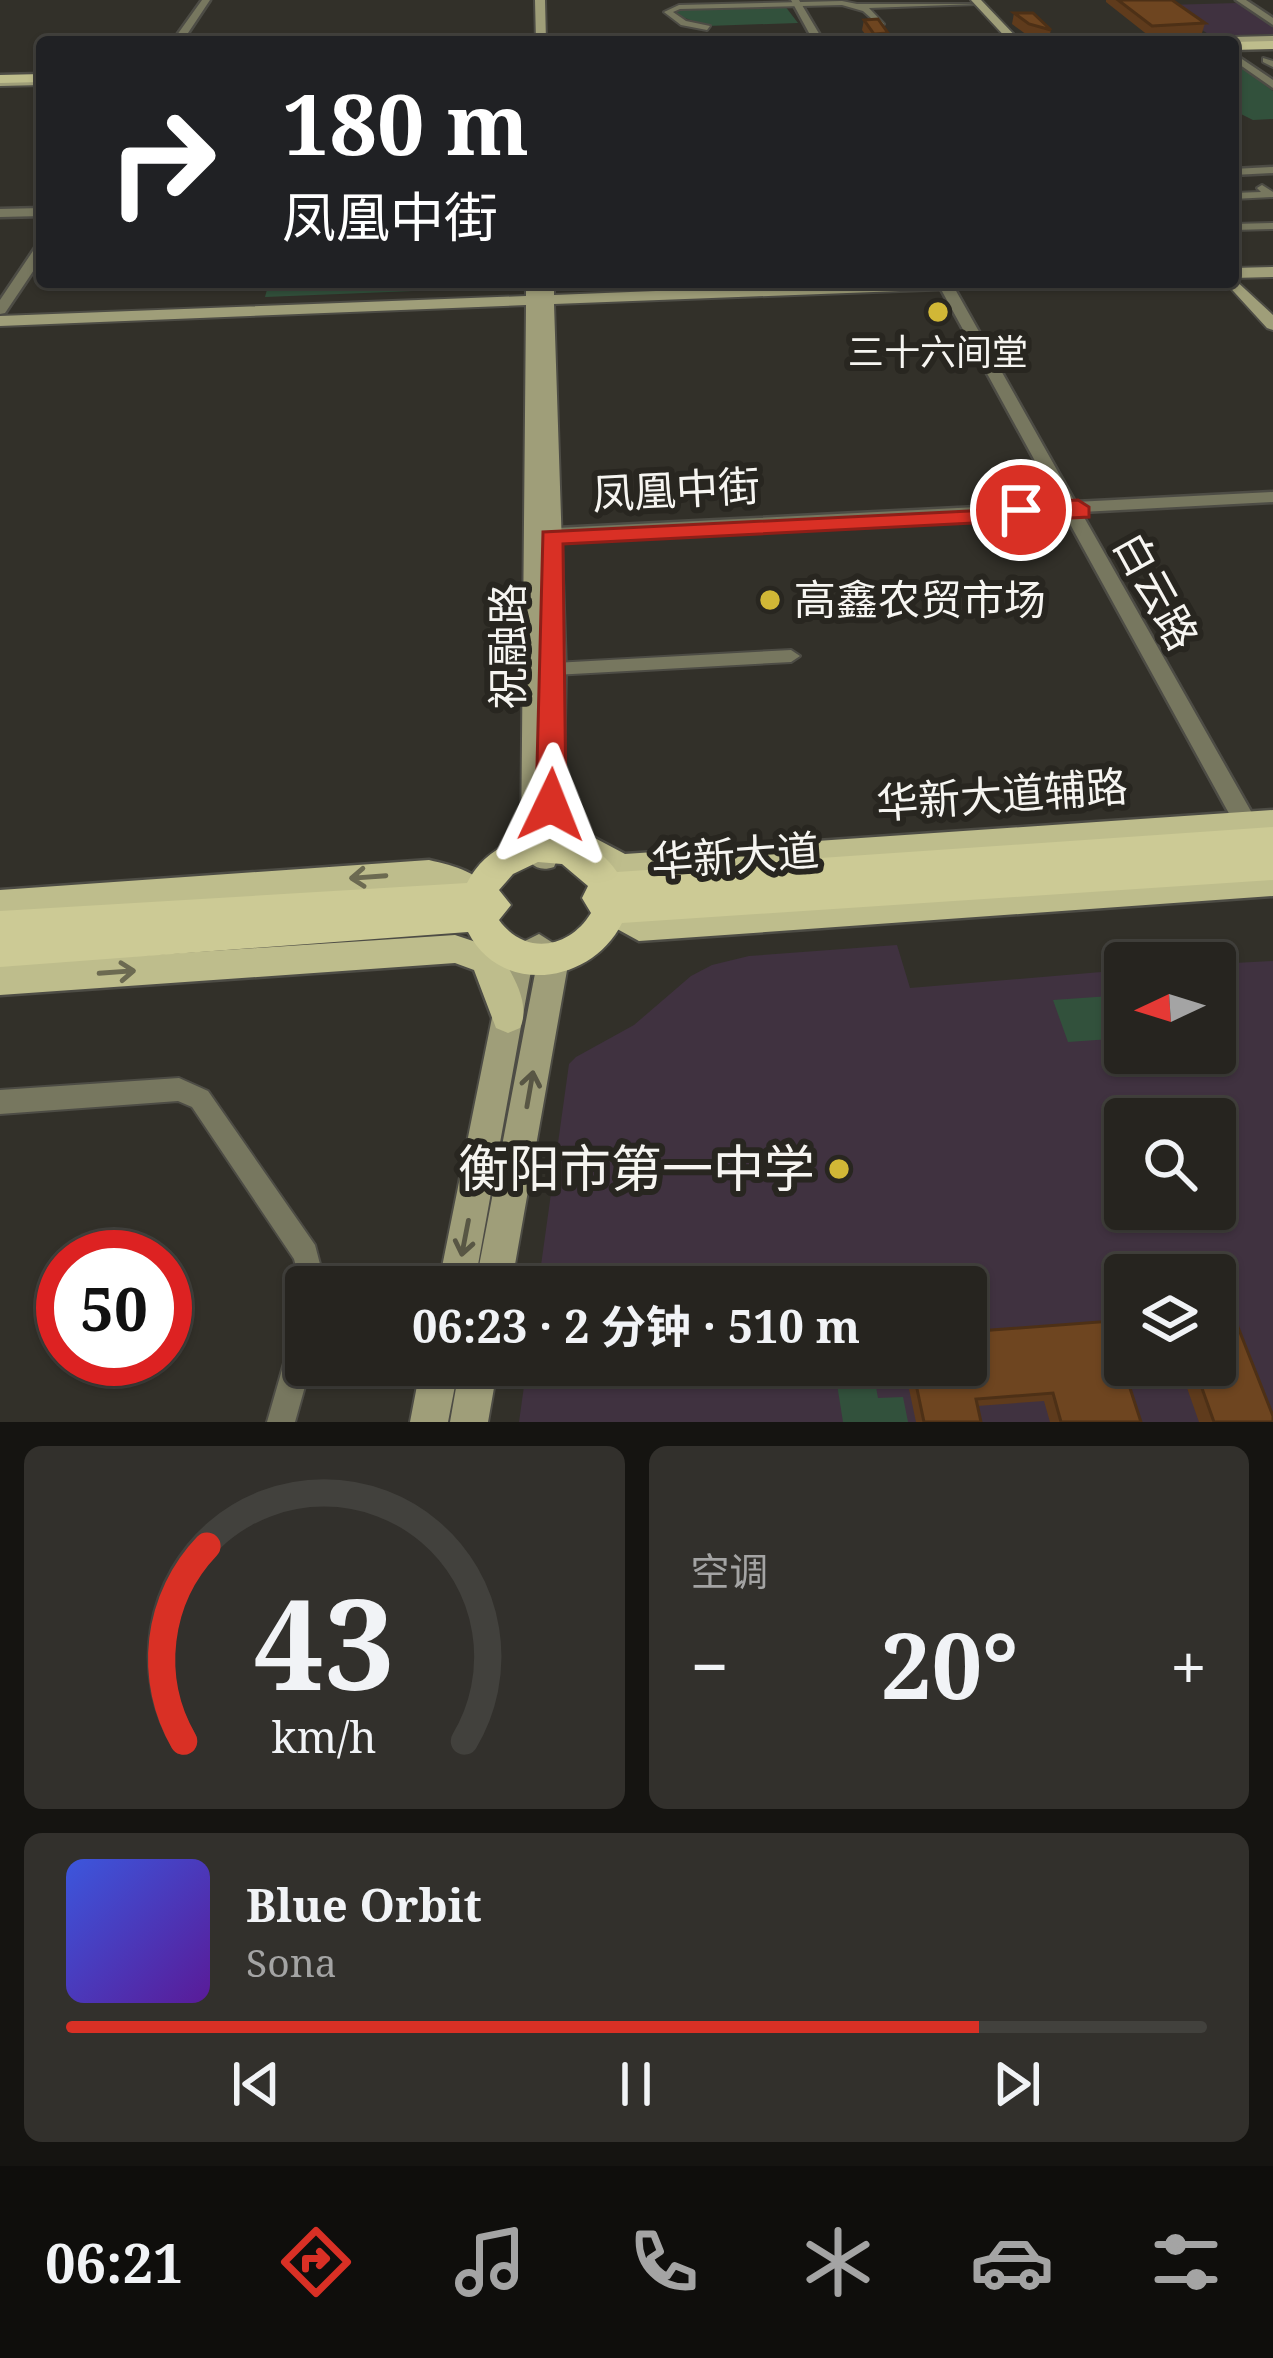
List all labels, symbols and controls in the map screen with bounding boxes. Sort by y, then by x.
text: 180 m [282,65,529,180]
icon: right [84,84,240,240]
text: 凤凰中街 [282,179,498,253]
marker: 三十六间堂 [925,299,951,325]
place label: 三十六间堂 [848,327,1028,376]
street label: 凤凰中街 [591,456,761,521]
pin [970,459,1072,561]
icon: arrive [988,477,1054,543]
street label: 白云路 [1102,521,1213,659]
place label: 高鑫农贸市场 [794,570,1046,627]
street label: 祝融路 [478,583,535,709]
marker: 高鑫农贸市场 [757,587,783,613]
position arrow [488,742,614,868]
street label: 华新大道辅路 [874,756,1130,831]
street label: 华新大道 [649,820,821,889]
one-way arrow [349,866,388,889]
north arrow [1104,942,1236,1074]
map controls [1104,942,1236,1386]
one-way arrow [97,960,136,983]
one-way arrow [520,1071,542,1110]
button: search [1104,1098,1236,1230]
place label: 衡阳市第一中学 [458,1132,815,1202]
marker: 衡阳市第一中学 [826,1156,852,1182]
one-way arrow [453,1218,475,1257]
speed limit sign: 50 [36,1230,192,1386]
button: layers [1104,1254,1236,1386]
text: 06:23 · 2 分钟 · 510 m [412,1295,860,1356]
text: 空调 [691,1544,769,1597]
text: 43 [254,1557,395,1727]
text: 20° [881,1603,1018,1725]
text: − [691,1620,729,1710]
text: + [1170,1620,1207,1710]
text: km/h [272,1706,377,1765]
text: Blue Orbit [246,1874,482,1935]
text: Sona [246,1935,337,1988]
icon: previous [223,2051,289,2117]
icon: pause [603,2051,669,2117]
icon: next [984,2051,1050,2117]
icon: directions [274,2220,358,2304]
icon: music [448,2220,532,2304]
icon: phone [622,2220,706,2304]
icon: climate [796,2220,880,2304]
icon: car [970,2220,1054,2304]
icon: filters [1144,2220,1228,2304]
text: 06:21 [45,2225,184,2299]

